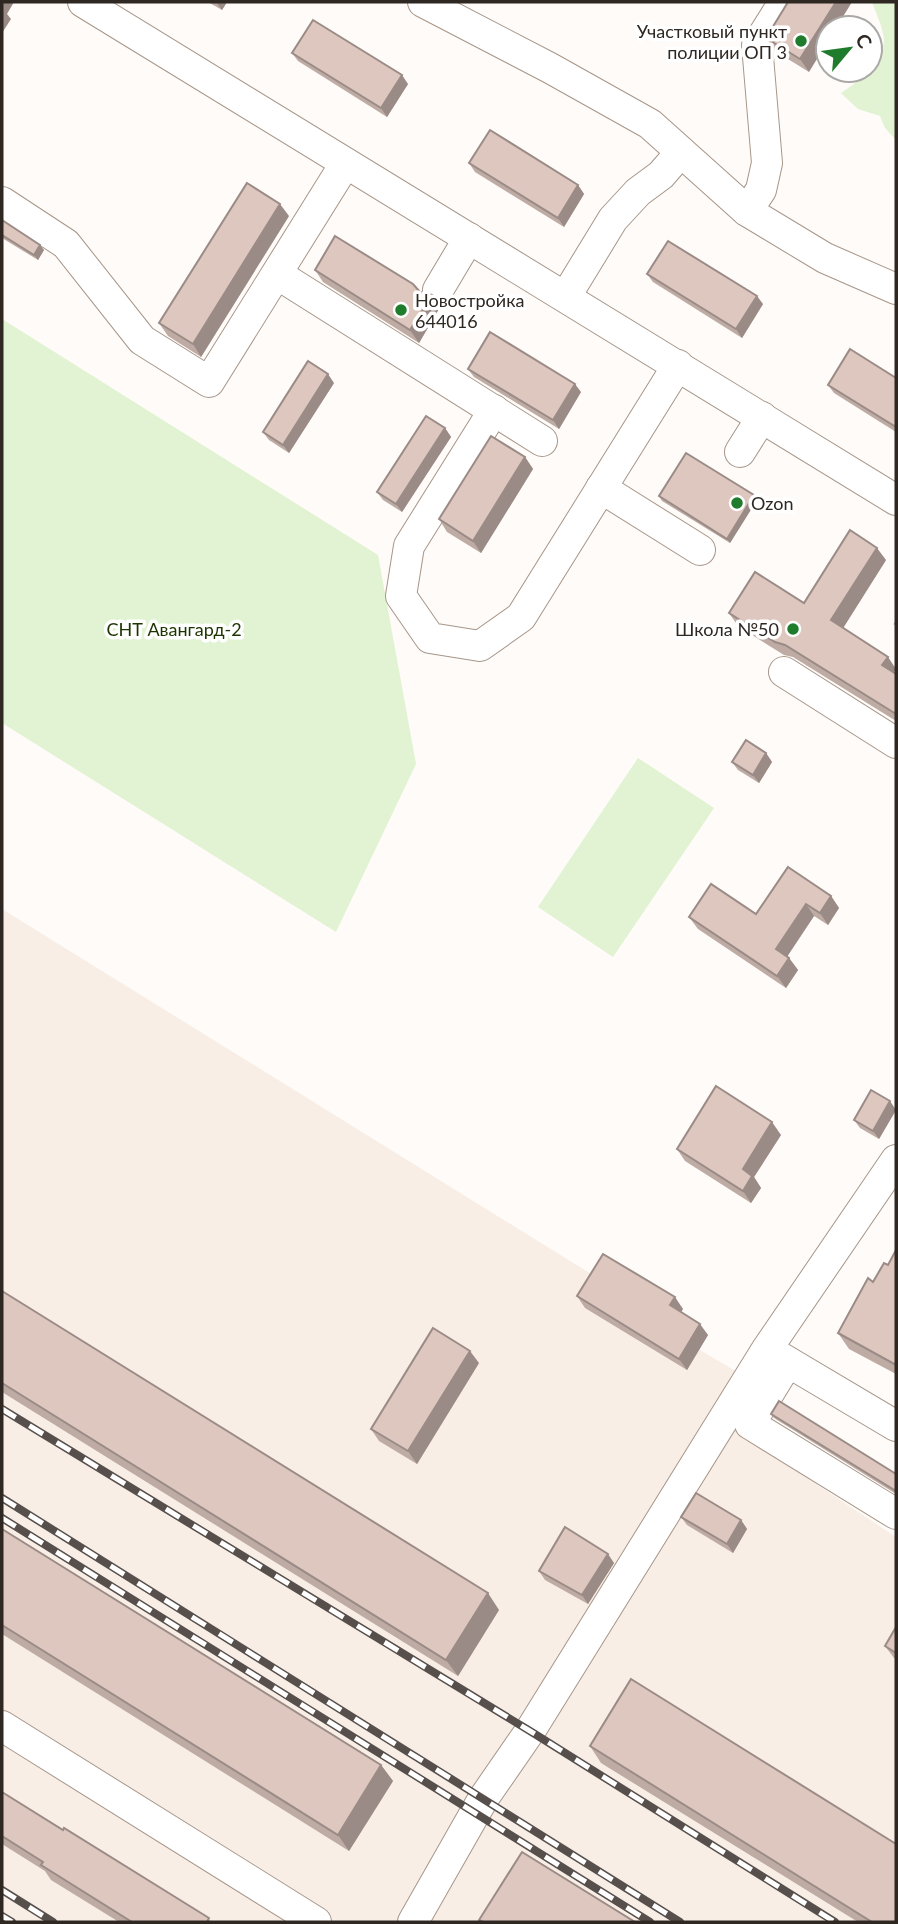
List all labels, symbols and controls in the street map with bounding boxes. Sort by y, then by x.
north arrow [814,14,884,84]
place label: Участковый пункт полиции ОП 3 [637,20,787,63]
text: С [851,29,878,52]
marker: Участковый пункт полиции ОП 3 [793,33,809,49]
place label: Новостройка 644016 [415,289,524,332]
marker: Новостройка 644016 [393,302,409,318]
place label: Ozon [751,492,793,514]
marker: Ozon [729,495,745,511]
park label: СНТ Авангард-2 [106,618,242,640]
place label: Школа №50 [675,618,779,640]
marker: Школа №50 [785,621,801,637]

